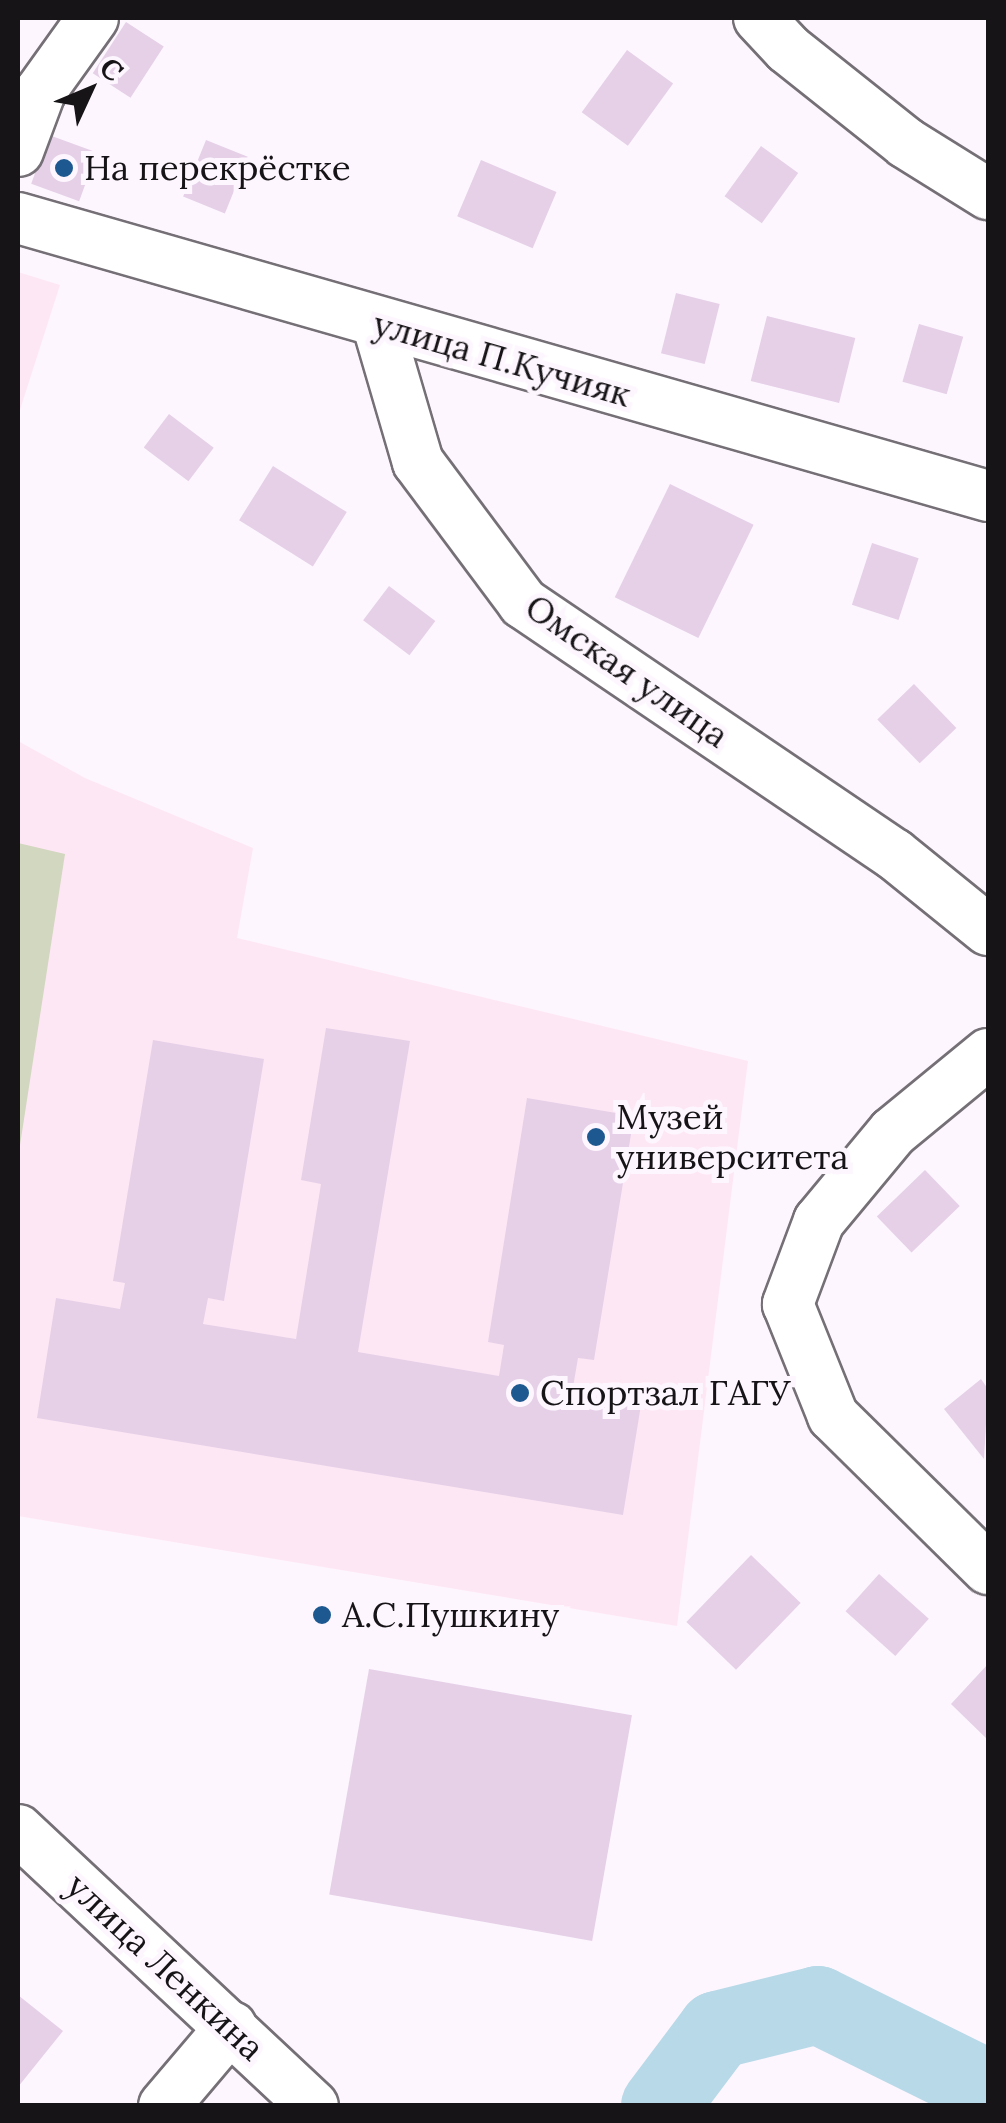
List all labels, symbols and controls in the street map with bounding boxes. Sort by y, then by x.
north arrow [40,40,140,140]
text: С [92,50,131,89]
place label: На перекрёстке [84,147,351,189]
marker: На перекрёстке [53,157,75,179]
street label: улица П.Кучияк [368,302,636,416]
street label: Омская улица [517,586,737,756]
place label: Музей университета [616,1096,849,1178]
marker: Музей университета [585,1126,607,1148]
place label: Спортзал ГАГУ [540,1372,790,1414]
marker: Спортзал ГАГУ [509,1382,531,1404]
place label: А.С.Пушкину [342,1594,559,1636]
marker: А.С.Пушкину [311,1604,333,1626]
street label: улица Ленкина [57,1865,273,2069]

